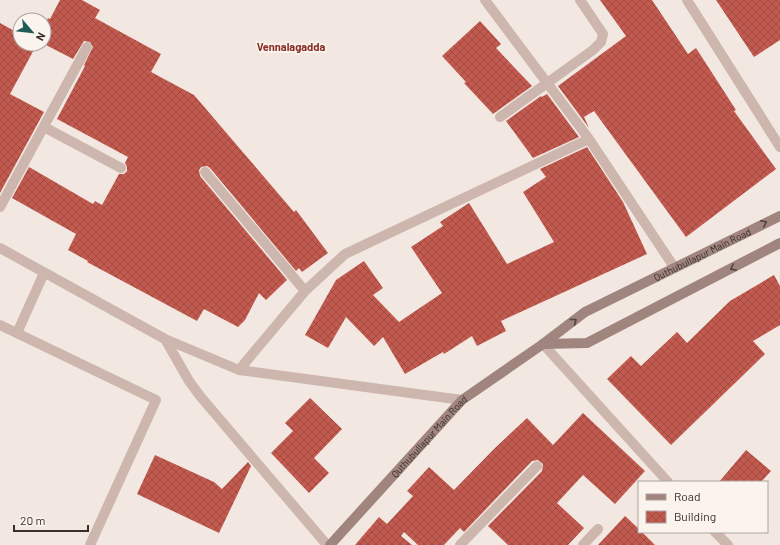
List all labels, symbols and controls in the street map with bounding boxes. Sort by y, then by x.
north arrow [12,12,52,52]
text: N [34,31,49,43]
district label: Vennalagadda [257,40,326,53]
one-way arrow [760,220,768,228]
street label: Quthubullapur Main Road [652,225,753,283]
one-way arrow [730,263,737,270]
one-way arrow [569,318,576,325]
street label: Quthubullapur Main Road [388,393,469,480]
legend [638,481,768,533]
text: Road [674,489,701,503]
scale bar [14,507,88,533]
text: Building [674,509,716,523]
text: 20 m [20,513,46,527]

